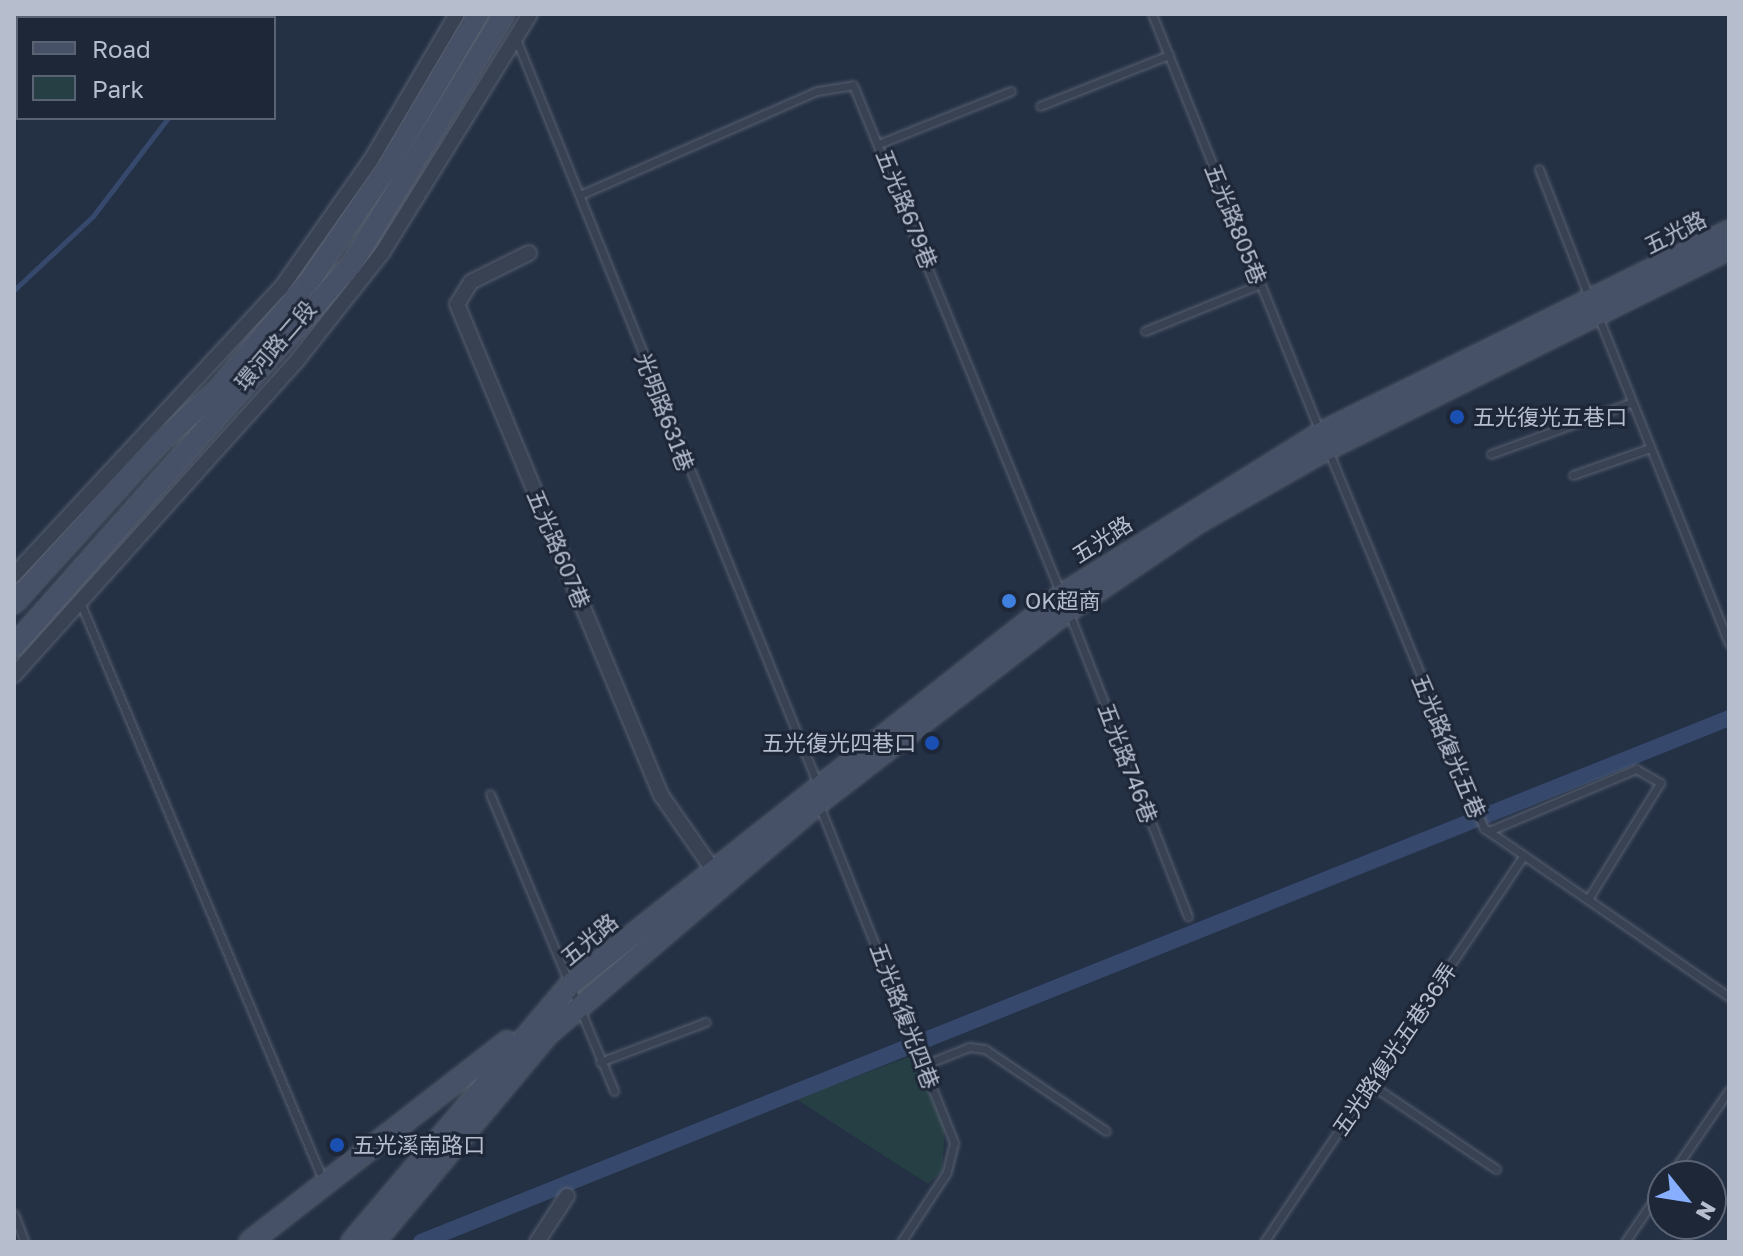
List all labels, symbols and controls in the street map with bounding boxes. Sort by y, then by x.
legend [16,16,276,120]
text: Road [92,34,151,63]
text: Park [92,74,144,103]
street label: 五光路679巷 [871,146,943,272]
street label: 五光路805巷 [1200,160,1272,288]
street label: 五光路 [1640,205,1710,259]
street label: 環河路二段 [229,295,321,395]
street label: 光明路631巷 [630,349,700,475]
place label: 五光復光五巷口 [1473,404,1627,430]
marker: 五光復光五巷口 [1448,408,1466,426]
street label: 五光路607巷 [522,486,596,612]
street label: 五光路 [1067,510,1137,568]
place label: OK超商 [1025,588,1100,614]
marker: OK超商 [1000,592,1018,610]
street label: 五光路復光五巷 [1407,670,1491,822]
street label: 五光路746巷 [1093,699,1163,827]
place label: 五光復光四巷口 [762,730,916,756]
marker: 五光復光四巷口 [923,734,941,752]
street label: 五光路 [555,908,623,970]
street label: 五光路復光四巷 [865,939,945,1093]
street label: 五光路復光五巷36弄 [1327,958,1461,1140]
place label: 五光溪南路口 [353,1132,485,1158]
marker: 五光溪南路口 [328,1136,346,1154]
north arrow [1647,1160,1727,1240]
text: N [1691,1197,1722,1225]

